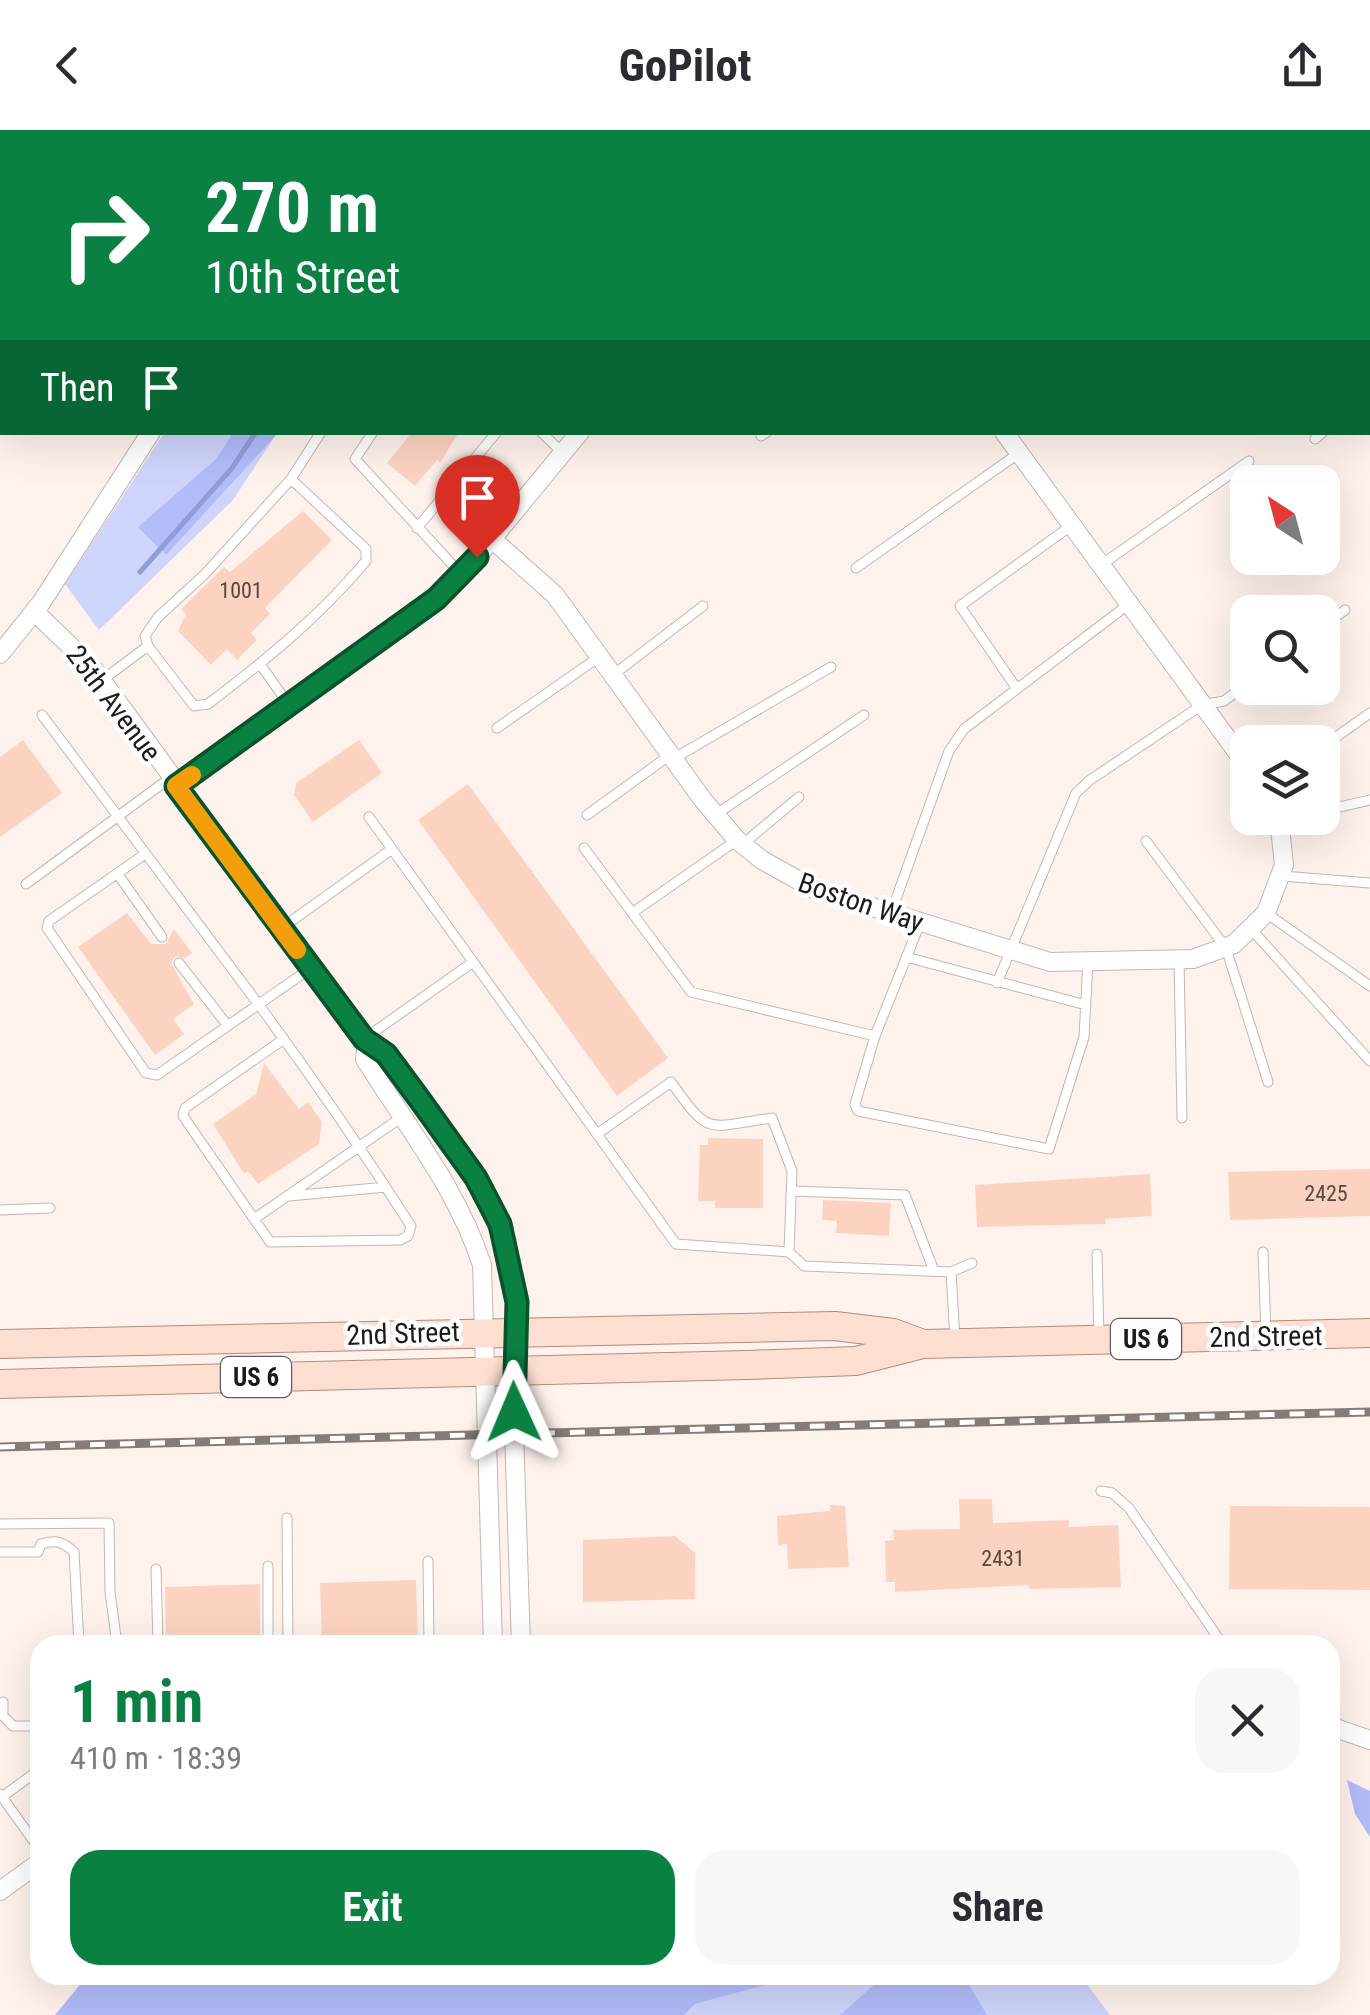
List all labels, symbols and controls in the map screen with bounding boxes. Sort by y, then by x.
icon: back [40,38,95,93]
icon: share [1275,38,1330,93]
text: GoPilot [618,39,752,92]
text: 270 m [205,167,379,249]
icon: right [40,170,170,300]
text: 10th Street [205,251,400,304]
icon: arrive [134,360,189,415]
text: Then [40,366,114,410]
pin [435,455,520,558]
north arrow [1230,465,1340,575]
map controls [1230,465,1340,835]
icon: arrive [450,470,505,525]
house number: 1001 [219,578,263,603]
button: search [1230,595,1340,705]
street label: 25th Avenue [59,639,168,768]
button: layers [1230,725,1340,835]
street label: Boston Way [794,866,928,939]
house number: 2425 [1304,1181,1348,1206]
street label: 2nd Street [346,1315,460,1352]
road number: US 6 [1111,1319,1181,1359]
street label: 2nd Street [1209,1319,1323,1354]
road number: US 6 [221,1357,291,1397]
position arrow [462,1360,566,1464]
house number: 2431 [981,1546,1025,1571]
text: 1 min [70,1666,203,1737]
button: close [1195,1668,1300,1773]
text: 410 m · 18:39 [70,1739,242,1777]
button: Exit [70,1850,675,1965]
button: Share [695,1850,1300,1965]

